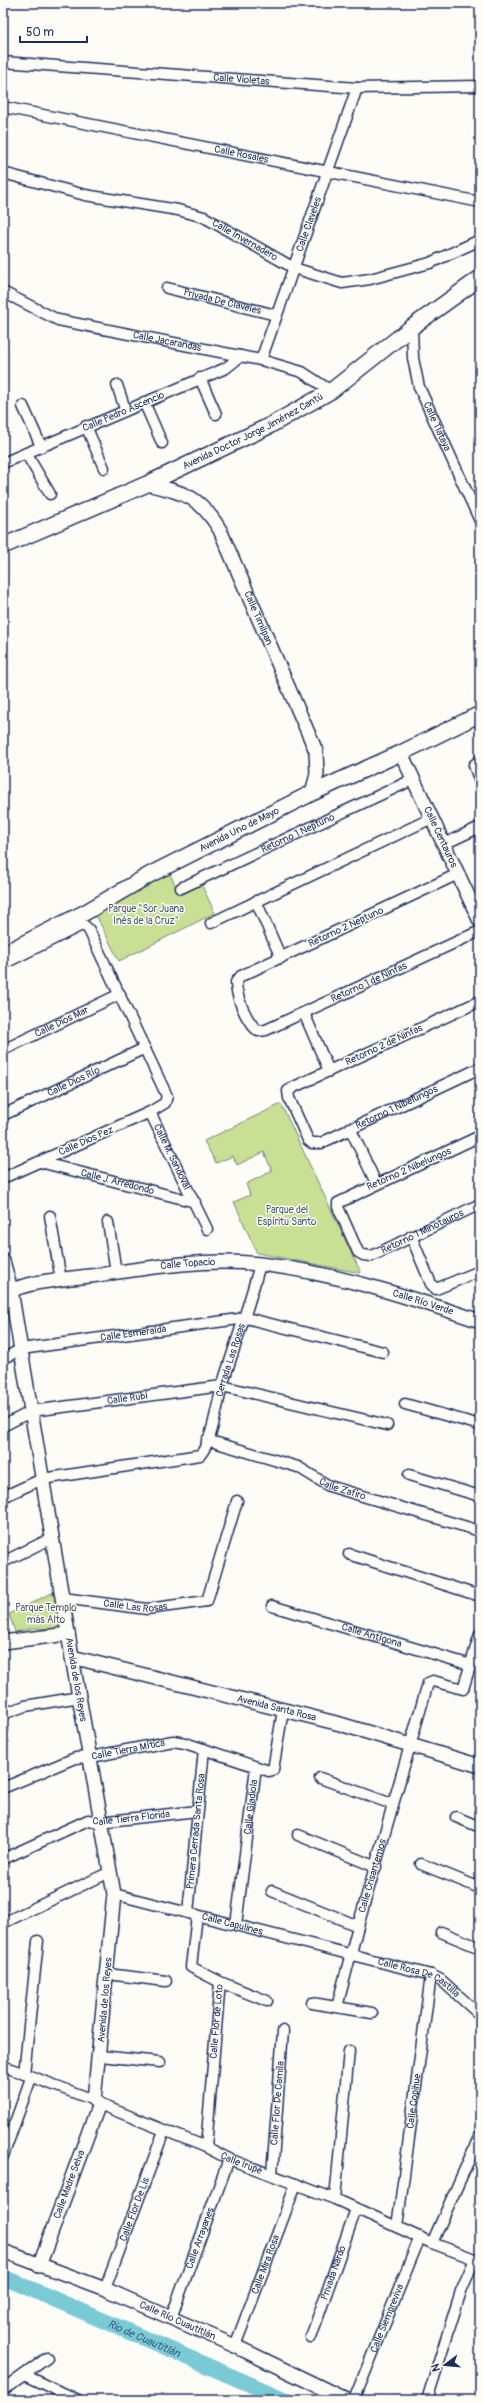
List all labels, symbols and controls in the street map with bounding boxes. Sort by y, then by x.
scale bar [20,18,87,44]
text: 50 m [26,25,54,40]
street label: Calle Violetas [213,71,270,88]
street label: Calle Rosales [213,143,270,166]
street label: Calle Claveles [294,195,324,253]
street label: Calle Invernadero [210,217,280,264]
street label: Privada De Claveles [182,286,263,317]
street label: Calle Jacarandas [132,329,203,354]
street label: Calle Pedro Ascencio [81,389,167,434]
street label: Avenida Doctor Jorge Jiménez Cantú [181,391,325,472]
street label: Calle Tlataya [421,400,453,453]
street label: Calle Timilpan [241,589,275,647]
street label: Avenida Uno de Mayo [197,804,282,855]
street label: Calle Centauros [421,805,460,870]
street label: Retorno 1 Neptuno [259,811,337,856]
park label: Parque "Sor Juana Inés de la Cruz" [108,903,184,927]
street label: Retorno 2 Neptuno [307,904,386,950]
street label: Retorno 1 de Ninfas [329,959,409,1005]
street label: Calle Dios Mar [33,1004,91,1040]
street label: Retorno 2 de Ninfas [343,1022,425,1068]
street label: Calle Dios Río [45,1064,102,1099]
street label: Retorno 1 Nibelungos [354,1083,440,1132]
street label: Calle M. Sandoval [151,1122,193,1192]
street label: Calle Dios Pez [57,1124,115,1158]
street label: Retorno 2 Nibelungos [365,1145,454,1193]
street label: Calle J. Arredondo [79,1167,156,1197]
park label: Parque del Espíritu Santo [258,1204,317,1228]
street label: Retorno 1 Minotauros [379,1207,466,1257]
street label: Calle Topacio [160,1256,216,1272]
street label: Calle Río Verde [391,1287,455,1318]
street label: Cerrada Las Rosas [214,1321,248,1398]
street label: Calle Esmeralda [100,1323,167,1344]
street label: Calle Rubí [106,1390,149,1407]
street label: Calle Zafiro [317,1475,368,1503]
street label: Calle Las Rosas [103,1597,169,1615]
park label: Parque Templo más Alto [15,1602,77,1626]
street label: Calle Antígona [340,1621,404,1650]
street label: Avenida de los Reyes [63,1637,89,1723]
street label: Avenida Santa Rosa [236,1693,318,1724]
street label: Calle Tierra Mítica [91,1737,166,1763]
street label: Primera Cerrada Santa Rosa [184,1773,208,1890]
street label: Calle Gladiola [242,1778,260,1835]
street label: Calle Tierra Florida [92,1808,171,1828]
street label: Calle Crisantemos [356,1837,389,1914]
street label: Calle Capulines [200,1911,264,1938]
street label: Calle Rosa De Castilla [376,1956,463,2000]
street label: Avenida de los Reyes [95,1957,115,2043]
street label: Calle Flor de Loto [208,1983,226,2059]
street label: Calle Flor De Camila [268,2060,287,2146]
street label: Calle Copihue [404,2073,424,2129]
street label: Calle Madre Selva [51,2148,88,2220]
street label: Calle Irupé [218,2150,264,2177]
street label: Calle Flor De Lis [117,2175,152,2243]
street label: Calle Arrayanes [183,2205,217,2271]
street label: Calle Mira Rosa [249,2233,282,2296]
street label: Privada Nardo [318,2243,349,2302]
street label: Calle Siempreviva [368,2282,406,2354]
street label: Calle Río Cuautitlán [137,2299,218,2343]
water label: Rio de Cuautitlán [106,2317,183,2360]
north arrow [425,2345,465,2385]
text: N [428,2362,443,2373]

